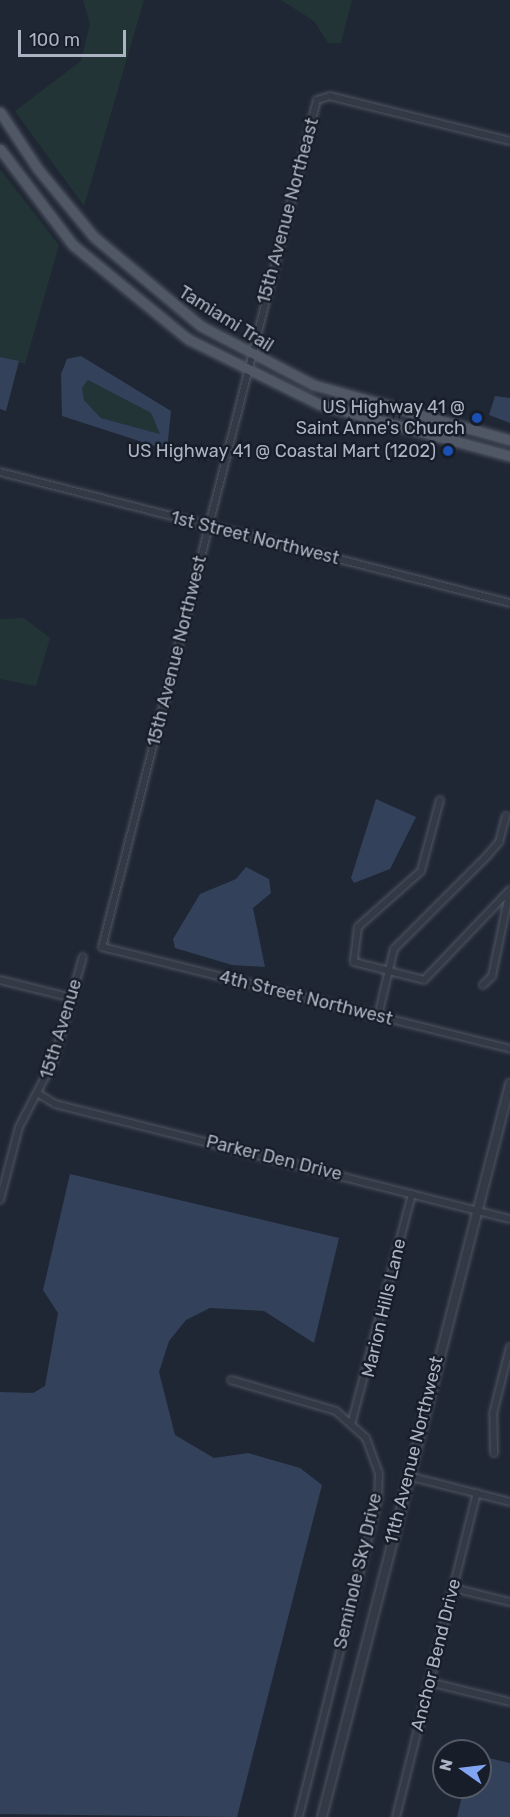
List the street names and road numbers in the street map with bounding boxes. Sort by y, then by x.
street label: 15th Avenue Northeast [253,115,323,307]
street label: Tamiami Trail [174,281,278,357]
street label: 1st Street Northwest [169,507,341,569]
street label: 15th Avenue Northwest [143,553,211,749]
street label: 4th Street Northwest [217,966,395,1030]
street label: 15th Avenue [35,976,87,1082]
street label: Parker Den Drive [204,1131,344,1185]
street label: Marion Hills Lane [358,1237,410,1379]
street label: 11th Avenue Northwest [380,1354,448,1546]
street label: Seminole Sky Drive [329,1491,387,1651]
street label: Anchor Bend Drive [407,1576,465,1734]

